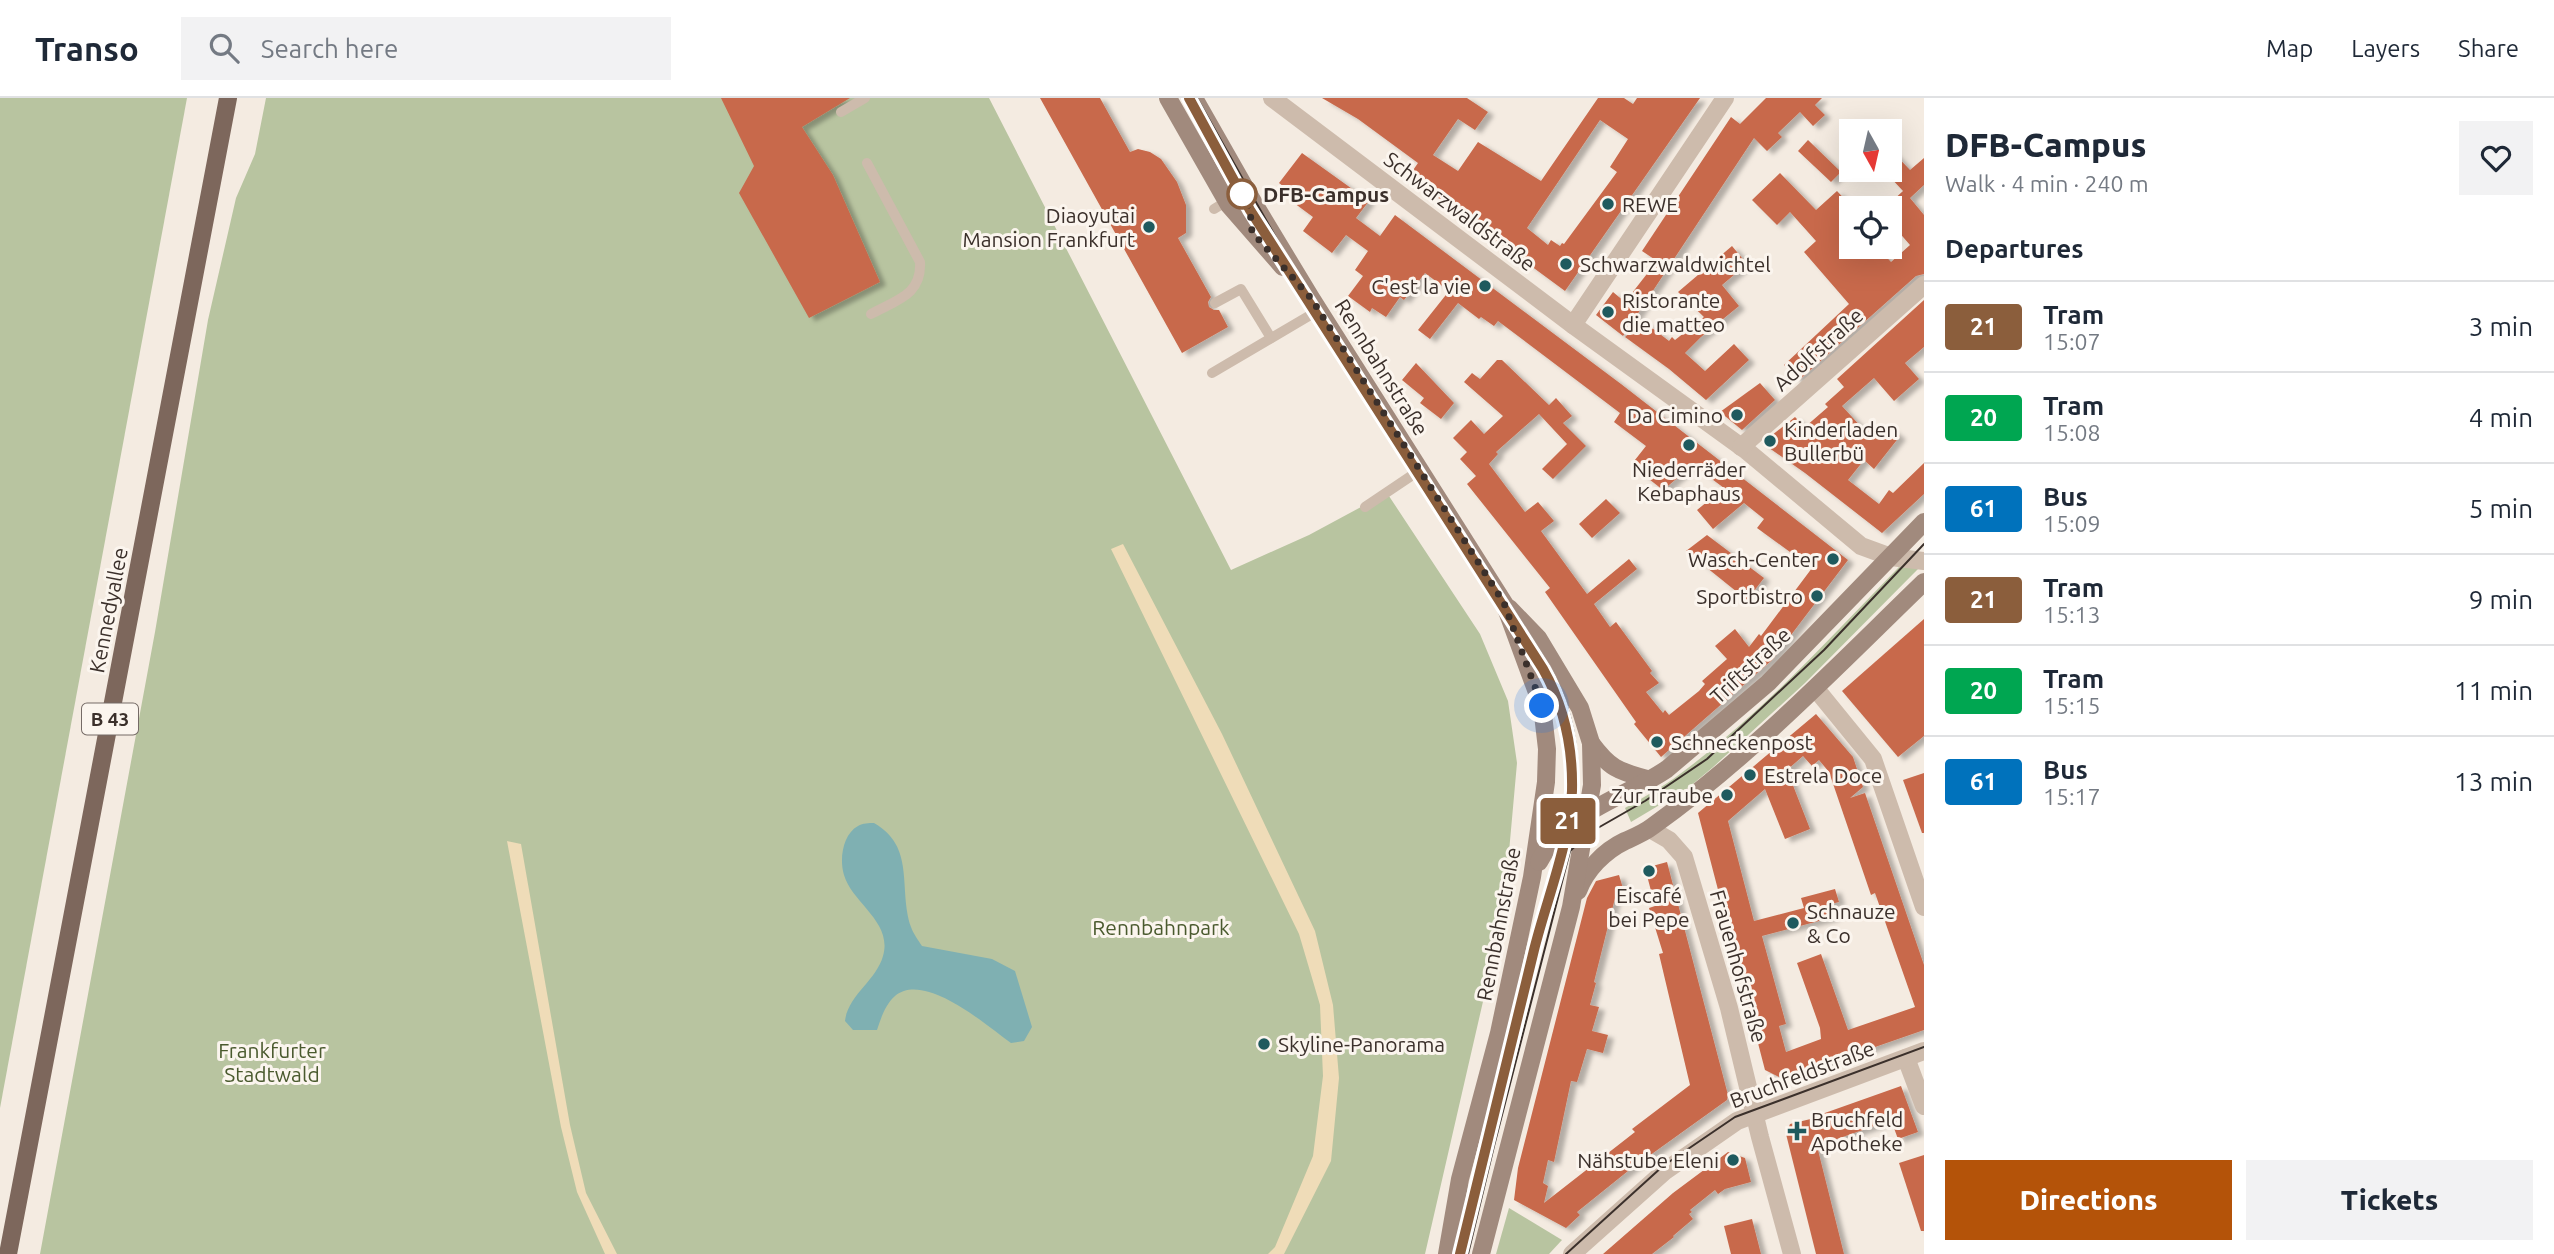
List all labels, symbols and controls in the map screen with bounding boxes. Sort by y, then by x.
search box [181,17,671,80]
icon: search [205,29,243,67]
text: Transo [35,30,139,67]
text: Search here [261,34,398,63]
text: Map [2266,35,2313,62]
text: Layers [2351,35,2420,62]
text: Share [2458,35,2519,62]
north arrow [1839,119,1902,182]
map controls [1839,119,1902,259]
button: heart [2459,121,2533,195]
text: DFB-Campus [1945,126,2146,163]
street label: Schwarzwaldstraße [1380,146,1540,276]
text: Walk · 4 min · 240 m [1945,171,2149,196]
marker: DFB-Campus [1227,179,1257,209]
place label: DFB-Campus [1263,182,1389,206]
place label: REWE [1622,192,1678,216]
marker: REWE [1600,196,1616,212]
button: locate [1839,196,1902,259]
place label: Diaoyutai Mansion Frankfurt [962,203,1135,251]
marker: Diaoyutai Mansion Frankfurt [1141,219,1157,235]
text: Departures [1945,234,2083,263]
place label: Schwarzwaldwichtel [1580,252,1771,276]
marker: Schwarzwaldwichtel [1558,256,1574,272]
place label: C'est la vie [1371,274,1471,298]
marker: C'est la vie [1477,278,1493,294]
place label: Ristorante die matteo [1622,288,1725,336]
street label: Rennbahnstraße [1330,294,1434,440]
text: Tram [2043,300,2104,329]
street label: Adolfstraße [1768,303,1868,395]
marker: Ristorante die matteo [1600,304,1616,320]
text: 3 min [2469,312,2533,341]
text: 21 [1970,313,1997,340]
text: 15:07 [2043,329,2101,354]
text: Tram [2043,391,2104,420]
place label: Da Cimino [1627,403,1723,427]
text: 4 min [2469,403,2533,432]
text: 20 [1970,404,1997,431]
marker: Da Cimino [1729,407,1745,423]
place label: Kinderladen Bullerbü [1784,417,1898,465]
text: 15:08 [2043,420,2101,445]
marker: Kinderladen Bullerbü [1762,433,1778,449]
marker: Niederräder Kebaphaus [1681,437,1697,453]
place label: Niederräder Kebaphaus [1632,457,1746,505]
text: Bus [2043,482,2088,511]
text: 5 min [2469,494,2533,523]
text: 61 [1970,495,1997,522]
text: 15:09 [2043,511,2101,536]
street label: Kennedyallee [84,545,132,675]
place label: Wasch-Center [1688,547,1819,571]
marker: Wasch-Center [1825,551,1841,567]
text: Tram [2043,573,2104,602]
place label: Sportbistro [1696,584,1803,608]
text: 9 min [2469,585,2533,614]
text: 21 [1970,586,1997,613]
marker: Sportbistro [1809,588,1825,604]
text: 15:13 [2043,602,2101,627]
street label: Triftstraße [1705,622,1795,708]
text: Tram [2043,664,2104,693]
text: 11 min [2454,676,2533,705]
text: 20 [1970,677,1997,704]
your location [1524,688,1559,723]
text: 15:15 [2043,693,2101,718]
road number: B 43 [82,704,138,734]
place label: Schneckenpost [1671,730,1813,754]
marker: Schneckenpost [1649,734,1665,750]
text: Bus [2043,755,2088,784]
place label: Estrela Doce [1764,763,1882,787]
marker: Estrela Doce [1742,767,1758,783]
text: 13 min [2454,767,2533,796]
text: 61 [1970,768,1997,795]
place label: Zur Traube [1611,783,1713,807]
text: 15:17 [2043,784,2101,809]
marker: Zur Traube [1719,787,1735,803]
line badge: 21 [1536,798,1600,844]
text: 21 [1554,807,1582,834]
street label: Rennbahnstraße [1471,845,1525,1003]
marker: Eiscafé bei Pepe [1641,863,1657,879]
place label: Eiscafé bei Pepe [1608,883,1690,931]
street label: Frauenhofstraße [1706,887,1772,1045]
place label: Schnauze & Co [1807,899,1896,947]
park label: Rennbahnpark [1092,915,1230,939]
marker: Schnauze & Co [1785,915,1801,931]
place label: Skyline-Panorama [1278,1032,1445,1056]
street label: Bruchfeldstraße [1726,1035,1878,1113]
marker: Skyline-Panorama [1256,1036,1272,1052]
park label: Frankfurter Stadtwald [218,1038,326,1086]
place label: Bruchfeld Apotheke [1811,1107,1903,1155]
marker: Bruchfeld Apotheke [1789,1123,1805,1139]
place label: Nähstube Eleni [1577,1148,1719,1172]
marker: Nähstube Eleni [1725,1152,1741,1168]
button: Directions [1945,1160,2232,1240]
button: Tickets [2246,1160,2533,1240]

